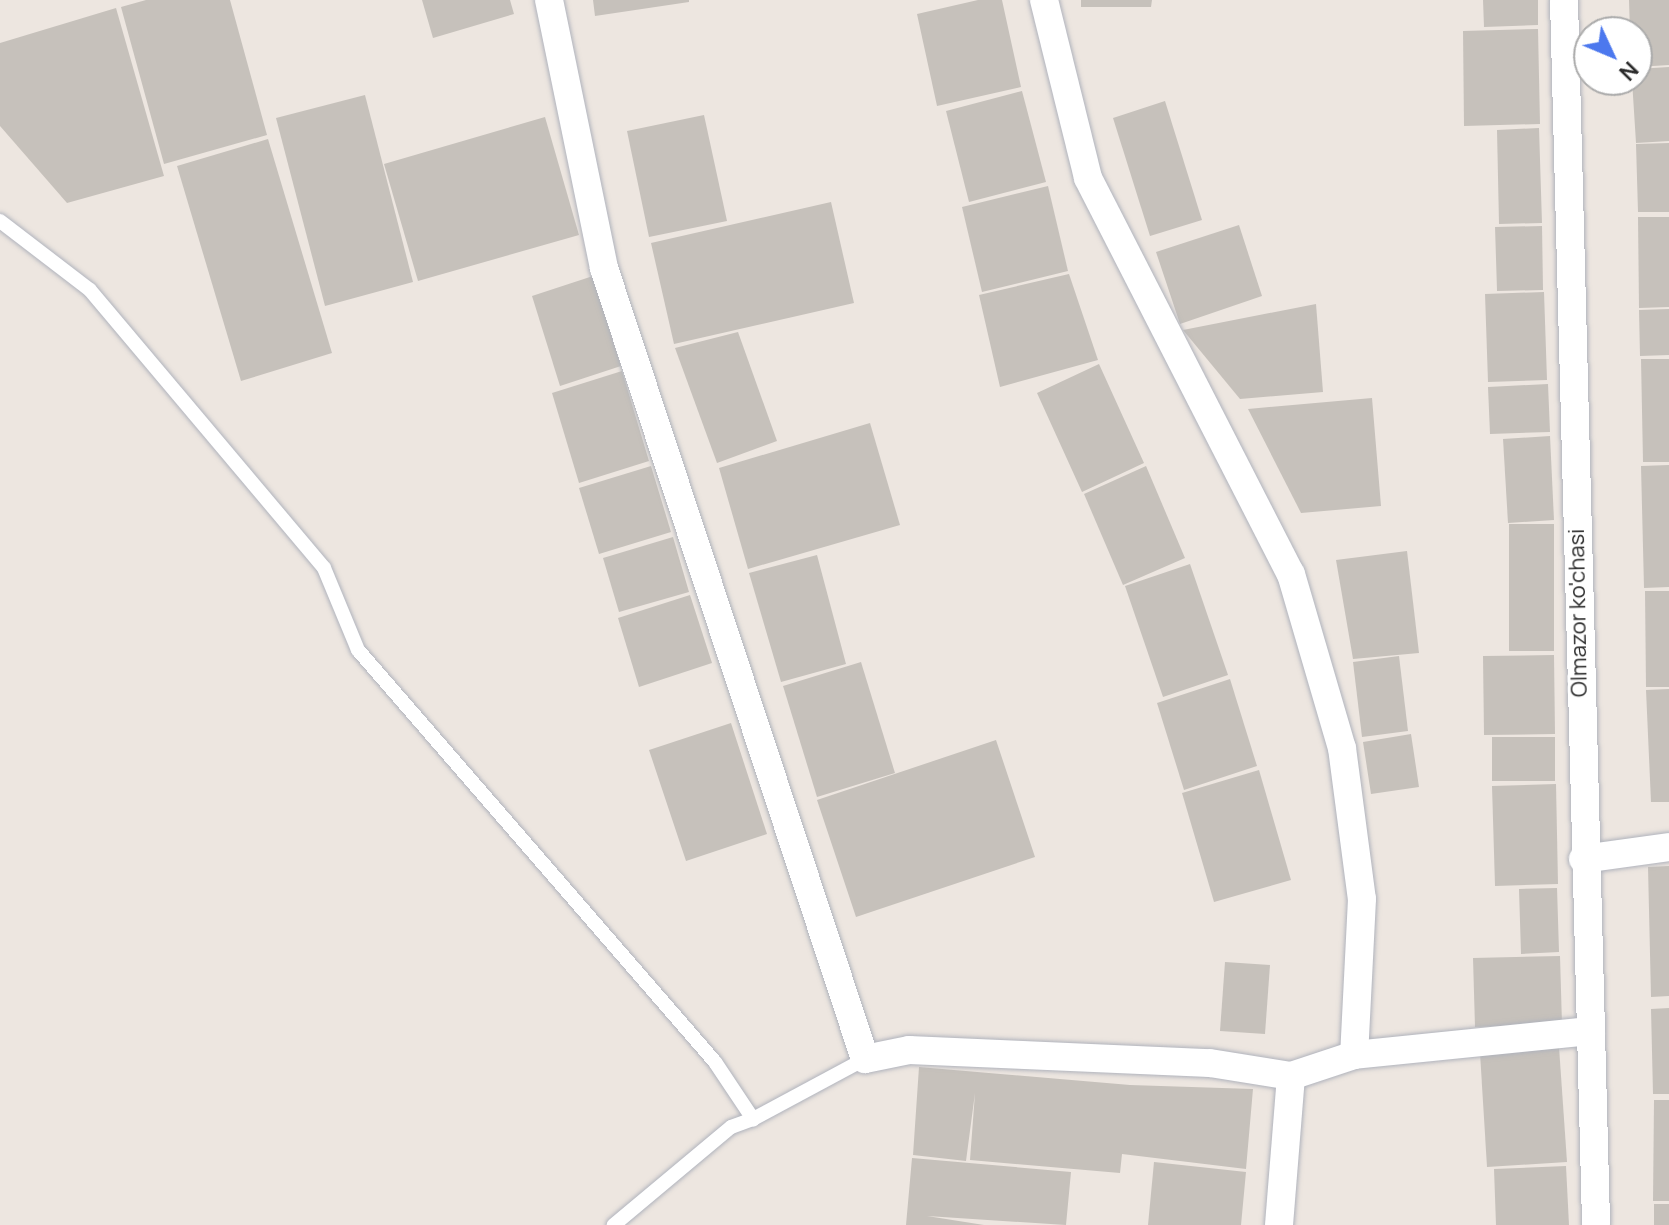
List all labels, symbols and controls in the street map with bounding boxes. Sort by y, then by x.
north arrow [1573,16,1653,96]
text: N [1613,55,1645,87]
street label: Olmazor ko'chasi [1563,529,1593,697]

